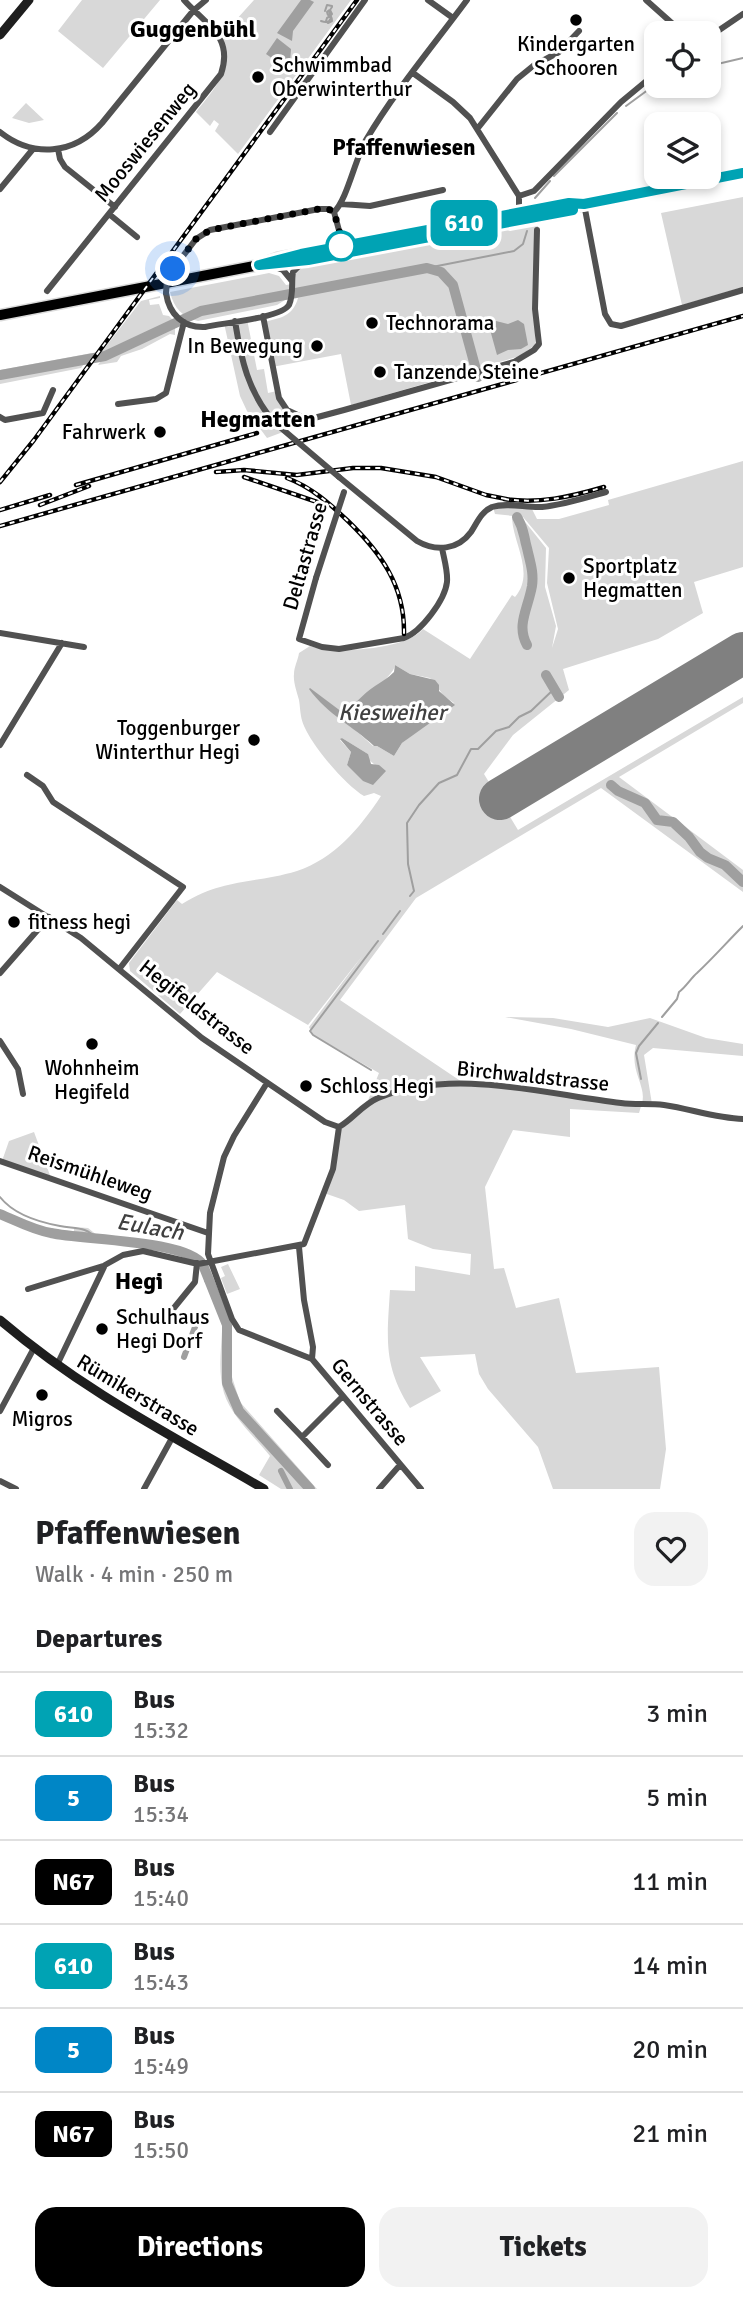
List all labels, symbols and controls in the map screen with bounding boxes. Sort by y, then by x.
marker: Kindergarten Schooren [568,12,584,28]
district label: Guggenbühl [130,14,257,44]
map controls [644,21,721,189]
button: locate [644,21,721,98]
place label: Kindergarten Schooren [517,31,635,81]
place label: Schwimmbad Oberwinterthur [272,52,412,102]
marker: Schwimmbad Oberwinterthur [250,69,266,85]
street label: Mooswiesenweg [89,77,201,207]
button: layers [644,112,721,189]
district label: Pfaffenwiesen [332,133,476,162]
line badge: 610 [424,200,504,246]
text: 610 [445,208,483,238]
unlabelled marker [326,231,356,261]
your location [155,251,190,286]
place label: Technorama [386,310,494,336]
marker: Technorama [364,315,380,331]
place label: In Bewegung [187,333,303,359]
marker: In Bewegung [309,338,325,354]
place label: Tanzende Steine [394,359,539,385]
marker: Tanzende Steine [372,364,388,380]
district label: Hegmatten [200,404,316,434]
place label: Fahrwerk [62,419,146,445]
marker: Fahrwerk [152,424,168,440]
street label: Deltastrasse [277,499,333,613]
place label: Sportplatz Hegmatten [583,553,682,603]
marker: Sportplatz Hegmatten [561,570,577,586]
water label: Kiesweiher [338,698,450,727]
place label: Toggenburger Winterthur Hegi [95,715,240,765]
marker: Toggenburger Winterthur Hegi [246,732,262,748]
place label: fitness hegi [28,909,131,935]
marker: fitness hegi [6,914,22,930]
street label: Hegifeldstrasse [134,954,260,1060]
marker: Wohnheim Hegifeld [84,1036,100,1052]
place label: Wohnheim Hegifeld [44,1055,140,1105]
street label: Birchwaldstrasse [455,1055,611,1097]
place label: Schloss Hegi [320,1073,434,1099]
marker: Schloss Hegi [298,1078,314,1094]
street label: Reismühleweg [24,1140,156,1206]
water label: Eulach [114,1207,187,1247]
district label: Hegi [115,1266,163,1296]
place label: Schulhaus Hegi Dorf [116,1304,209,1354]
marker: Schulhaus Hegi Dorf [94,1321,110,1337]
street label: Rümikerstrasse [72,1348,204,1442]
street label: Gernstrasse [326,1353,414,1451]
marker: Migros [34,1387,50,1403]
place label: Migros [11,1406,73,1432]
button: heart [634,1512,708,1586]
text: Pfaffenwiesen [35,1513,241,1554]
text: Walk · 4 min · 250 m [35,1560,233,1589]
text: Departures [35,1623,162,1655]
text: Bus [133,1684,175,1716]
text: 3 min [646,1698,708,1730]
text: 610 [54,1699,93,1729]
text: 15:32 [133,1716,189,1745]
text: Bus [133,1768,175,1800]
text: 5 min [646,1782,708,1814]
text: 5 [67,1783,80,1813]
text: 15:34 [133,1800,189,1829]
text: Bus [133,1852,175,1884]
text: 11 min [632,1866,708,1898]
text: N67 [52,1867,95,1897]
text: 15:40 [133,1884,189,1913]
text: Bus [133,1936,175,1968]
text: 14 min [632,1950,708,1982]
text: 610 [54,1951,93,1981]
text: 15:43 [133,1968,189,1997]
text: Bus [133,2020,175,2052]
text: 20 min [632,2034,708,2066]
text: 5 [67,2035,80,2065]
text: 15:49 [133,2052,189,2081]
text: Bus [133,2104,175,2136]
text: 21 min [632,2118,708,2150]
text: N67 [52,2119,95,2149]
text: 15:50 [133,2136,189,2165]
button: Directions [35,2207,365,2287]
button: Tickets [379,2207,708,2287]

